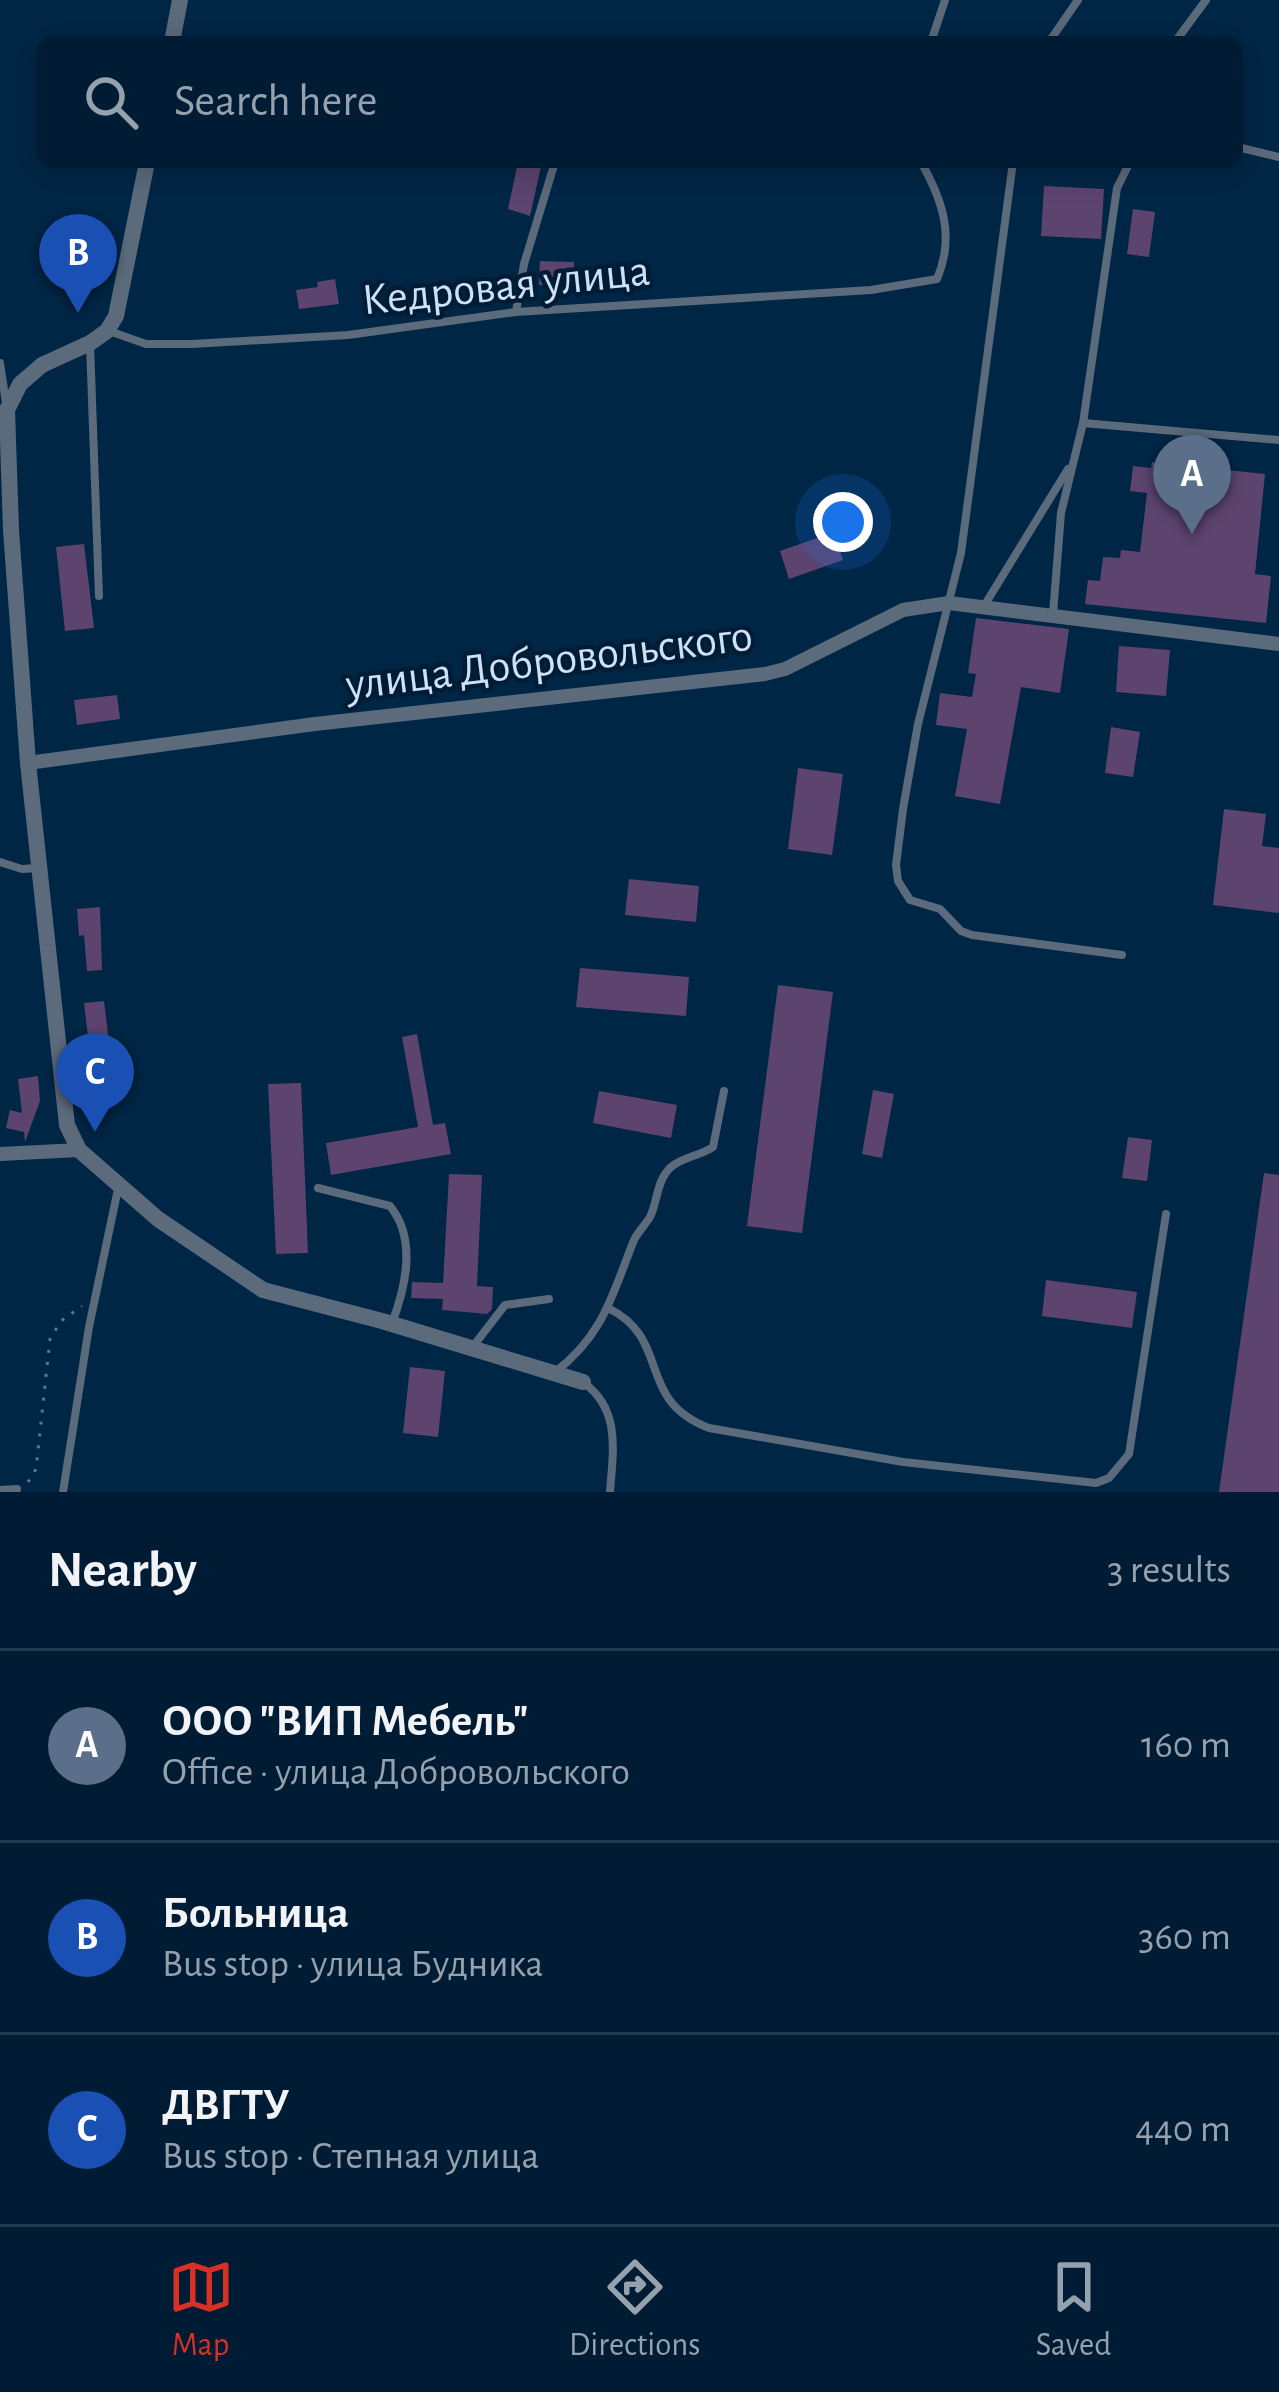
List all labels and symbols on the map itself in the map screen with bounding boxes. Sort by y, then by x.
pin: B [39,214,117,313]
street label: Кедровая улица [360,249,652,323]
pin: A [1153,435,1231,534]
your location [813,492,873,552]
street label: улица Добровольского [342,614,755,708]
pin: C [56,1033,134,1132]

